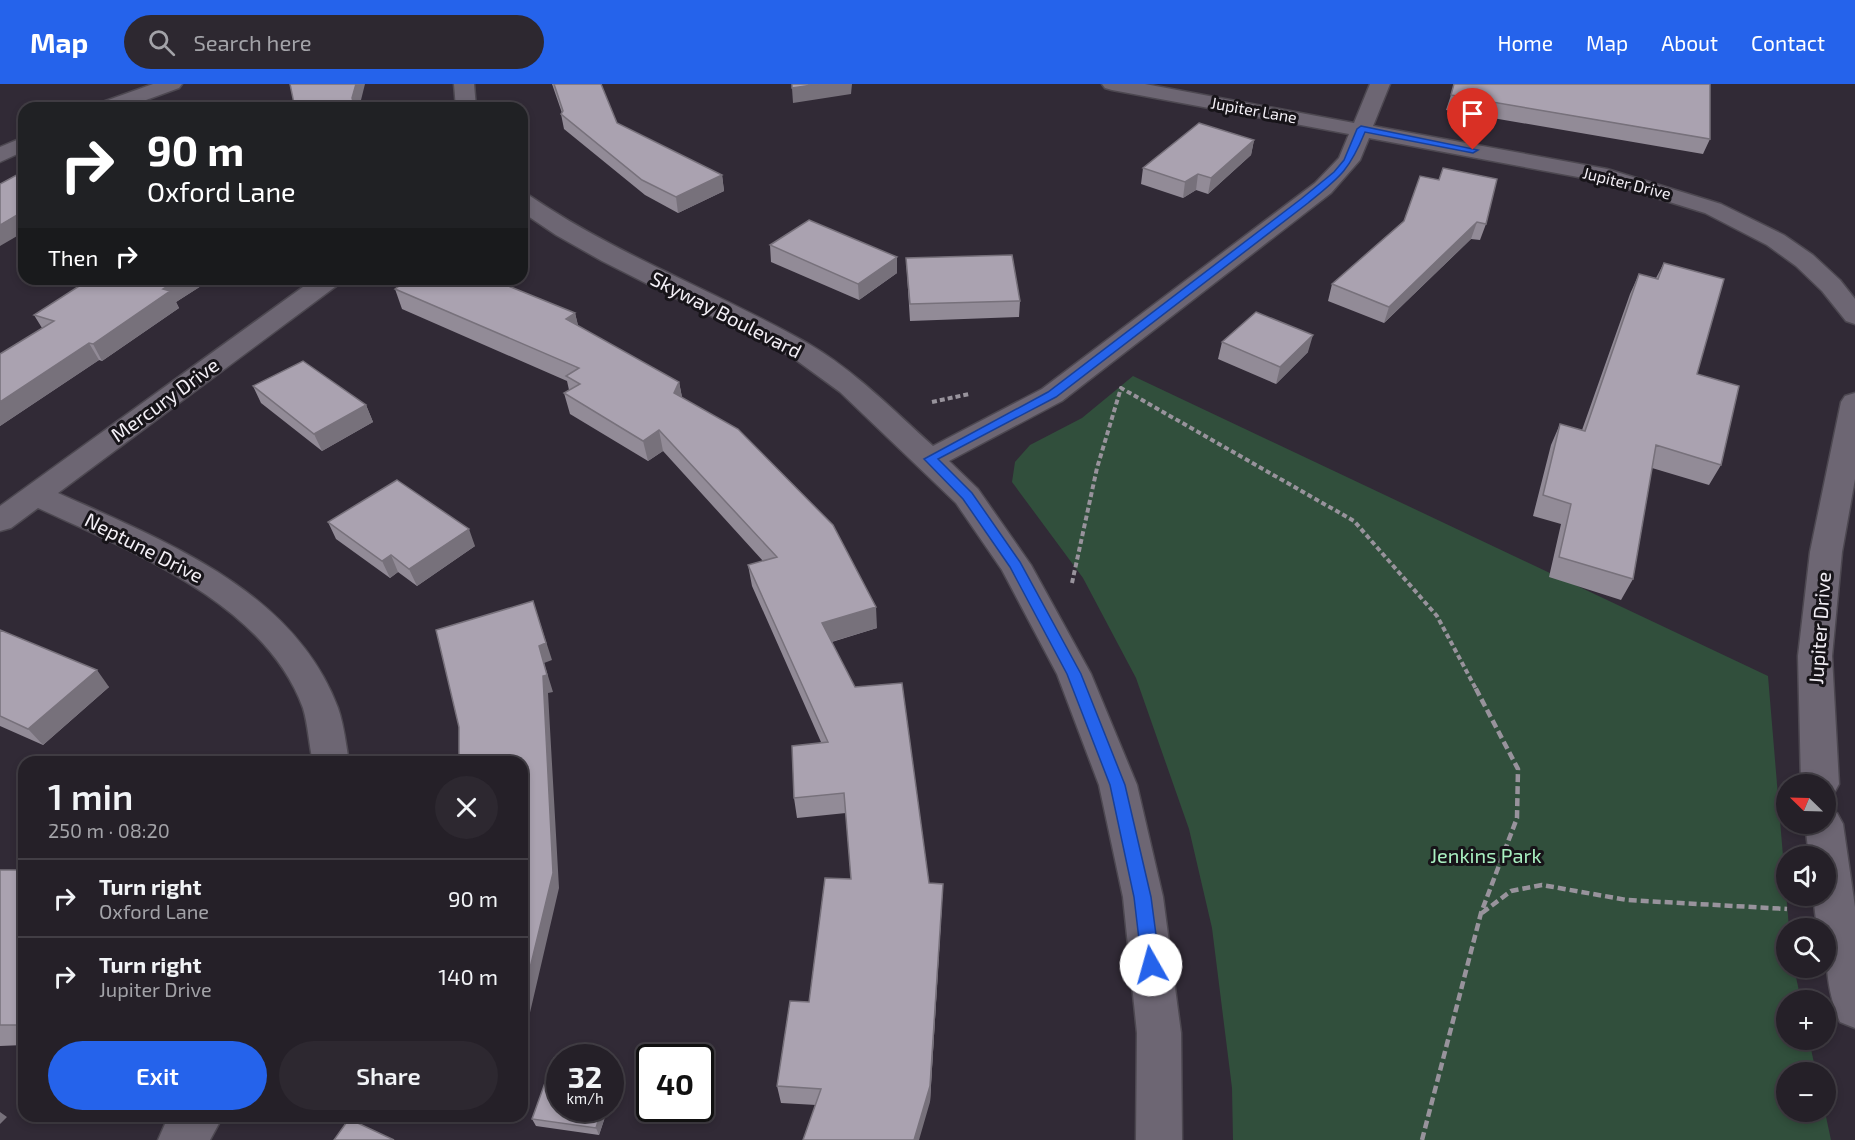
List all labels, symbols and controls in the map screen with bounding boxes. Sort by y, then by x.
search box [124,15,544,69]
text: Map [30,25,88,59]
icon: search [145,26,178,59]
text: Search here [193,29,312,55]
text: Home [1497,30,1553,55]
text: Map [1586,30,1628,55]
text: About [1661,30,1718,55]
text: Contact [1751,30,1825,55]
pin [1447,88,1498,150]
street label: Jupiter Lane [1210,93,1299,126]
icon: arrive [1456,97,1489,130]
text: 90 m [147,124,244,174]
icon: right [48,126,126,204]
street label: Jupiter Drive [1581,162,1673,203]
text: Oxford Lane [147,175,296,207]
icon: right [110,240,143,273]
text: Then [48,244,98,270]
street label: Skyway Boulevard [647,266,806,363]
street label: Mercury Drive [106,352,223,446]
street label: Neptune Drive [81,507,208,587]
street label: Jupiter Drive [1803,571,1835,685]
text: 1 min [48,774,133,817]
north arrow [1776,774,1836,834]
map controls [1776,774,1836,1122]
button: close [435,776,498,839]
text: 250 m · 08:20 [48,818,170,842]
park label: Jenkins Park [1430,843,1542,867]
button: sound [1776,846,1836,906]
text: Turn right [99,873,201,899]
icon: right [48,882,81,915]
text: 90 m [448,885,498,911]
text: Oxford Lane [99,899,209,923]
button: search [1776,918,1836,978]
position arrow [1119,933,1183,997]
text: Turn right [99,951,201,977]
icon: right [48,960,81,993]
text: 140 m [438,963,498,989]
text: Jupiter Drive [99,977,212,1001]
button: + [1776,990,1836,1050]
button: Exit [48,1041,267,1110]
button: Share [279,1041,498,1110]
speed limit sign: 40 [636,1044,714,1122]
text: 32 [568,1058,602,1094]
button: − [1776,1062,1836,1122]
text: km/h [566,1089,604,1107]

